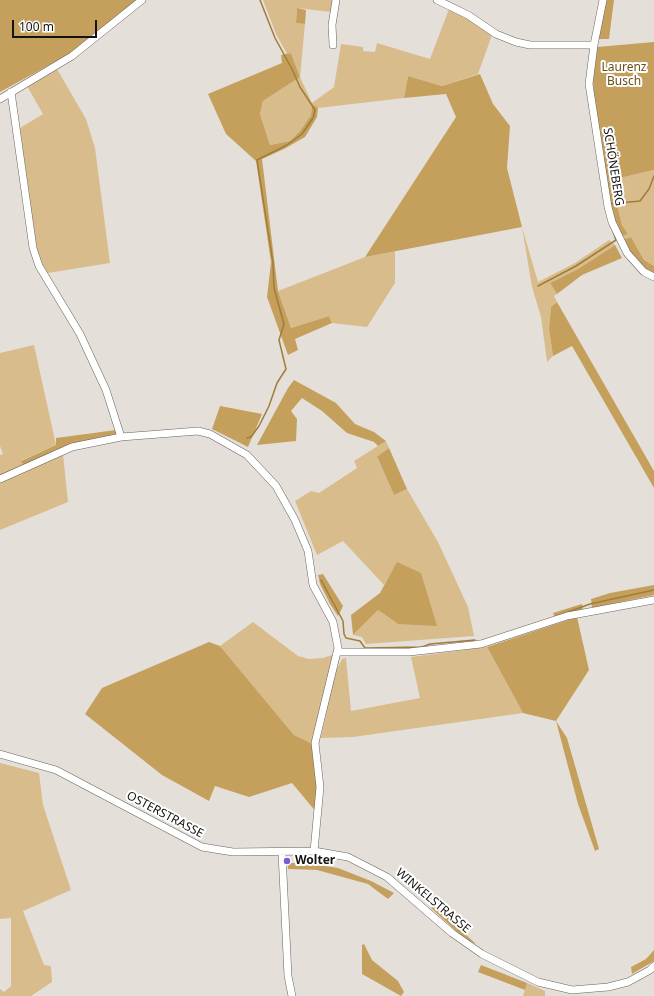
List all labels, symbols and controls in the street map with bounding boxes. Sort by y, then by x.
scale bar [14,12,99,38]
text: 100 m [19,18,54,35]
park label: Laurenz Busch [602,61,646,89]
street label: SCHÖNEBERG [600,127,626,207]
street label: OSTERSTRASSE [124,789,206,841]
place label: Wolter [295,854,335,868]
marker: Wolter [282,856,292,866]
street label: WINKELSTRASSE [393,866,473,936]

